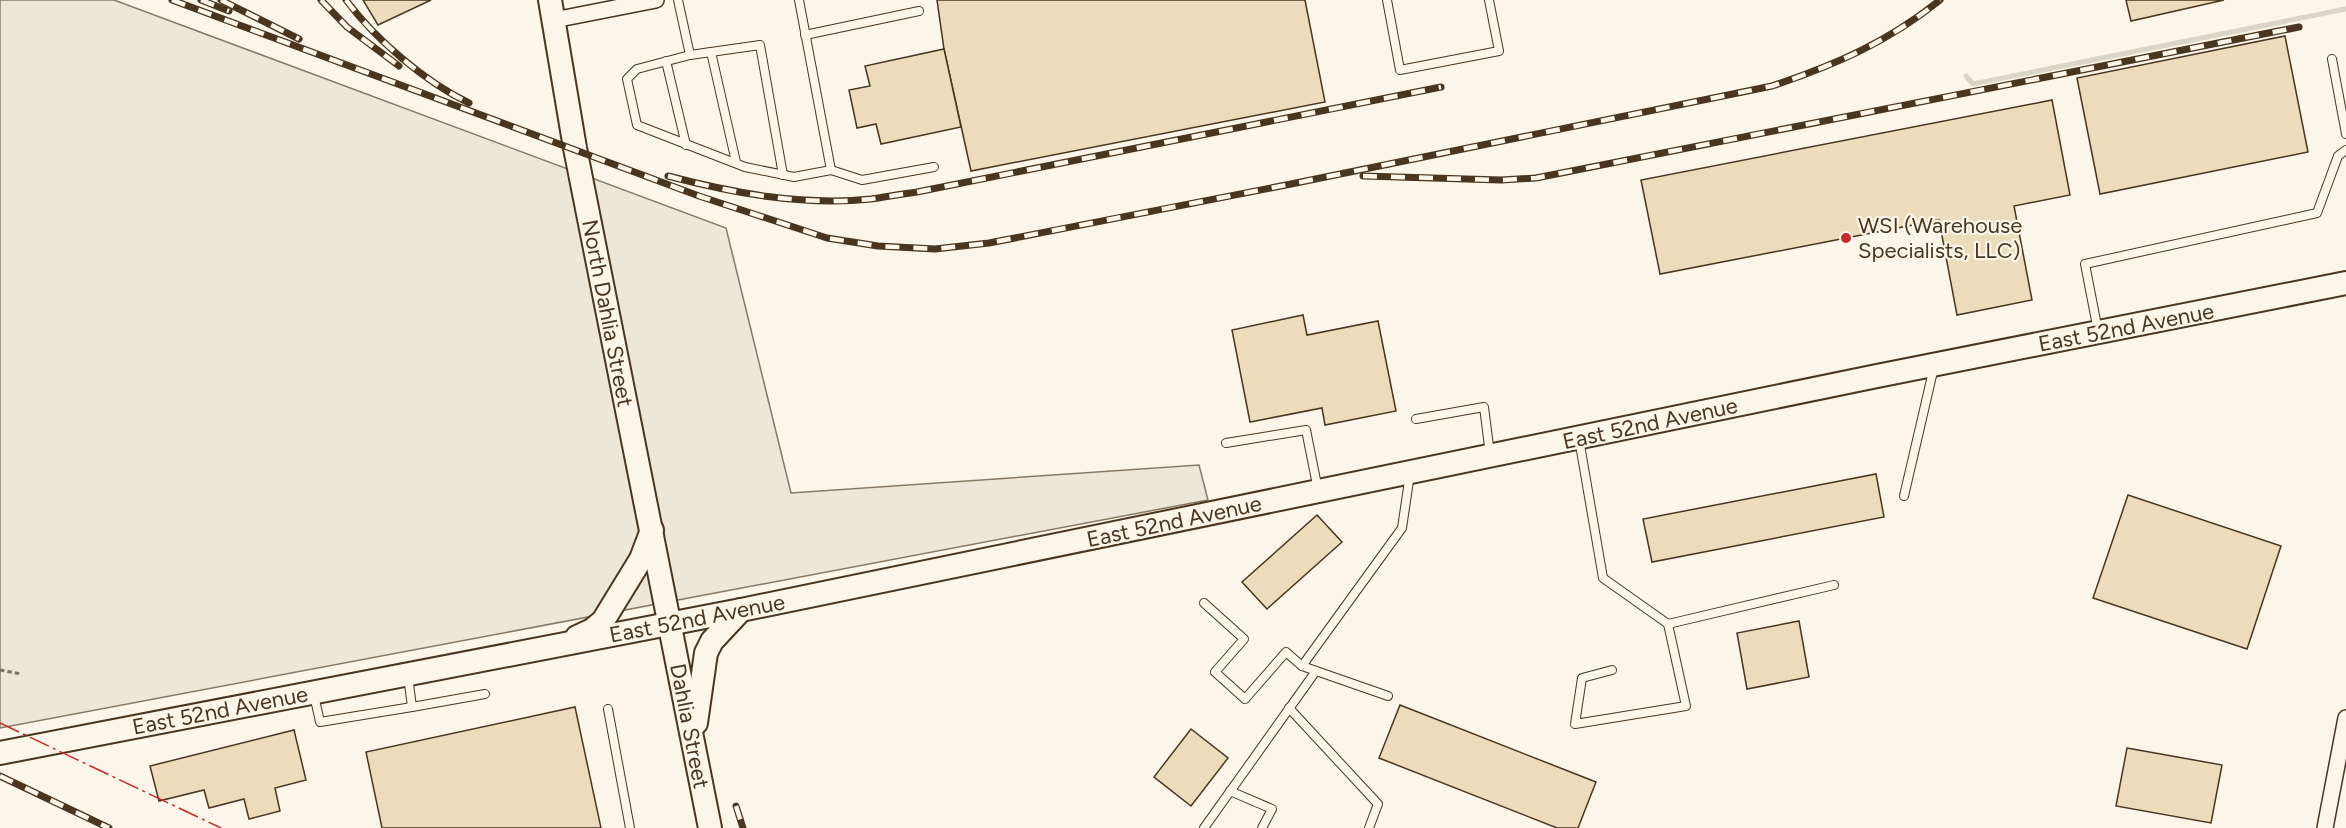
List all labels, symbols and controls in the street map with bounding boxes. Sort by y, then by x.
place label: WSI (Warehouse Specialists, LLC) [1858,212,2022,264]
street label: North Dahlia Street [576,217,639,409]
marker: WSI (Warehouse Specialists, LLC) [1839,231,1853,245]
street label: East 52nd Avenue [2036,297,2216,358]
street label: East 52nd Avenue [1560,392,1740,455]
street label: East 52nd Avenue [1084,490,1264,553]
street label: East 52nd Avenue [607,588,787,649]
street label: Dahlia Street [664,661,715,791]
street label: East 52nd Avenue [130,680,310,741]

